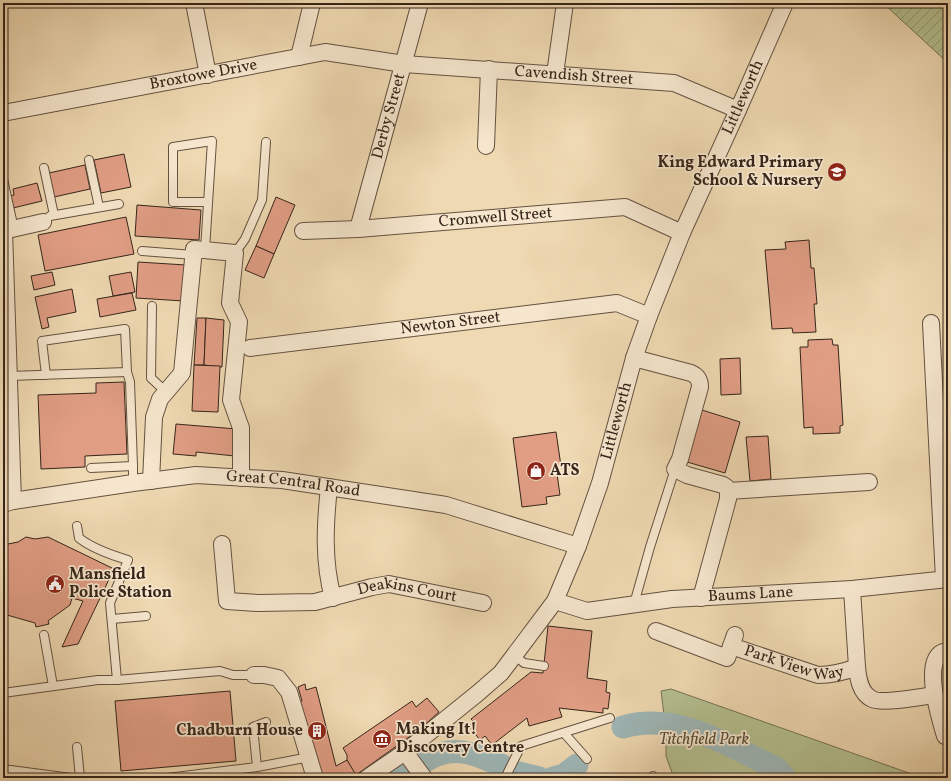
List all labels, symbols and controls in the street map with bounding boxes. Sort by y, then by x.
street label: Broxtowe Drive [148,54,259,96]
street label: Littleworth [717,57,770,138]
street label: Cavendish Street [514,61,634,91]
street label: Derby Street [367,70,411,162]
place label: King Edward Primary School & Nursery [658,152,823,192]
school or university icon: King Edward Primary School & Nursery [826,161,848,183]
street label: Cromwell Street [438,202,554,233]
street label: Newton Street [399,306,502,340]
street label: Littleworth [596,380,638,462]
shop icon: ATS [525,460,547,482]
place label: ATS [550,460,579,482]
street label: Great Central Road [226,466,362,503]
place label: Mansfield Police Station [69,564,173,604]
street label: Deakins Court [355,572,459,609]
public building icon: Mansfield Police Station [44,573,66,595]
street label: Baums Lane [707,581,794,608]
street label: Park View Way [741,640,847,686]
place label: Making It! Discovery Centre [396,719,524,759]
place label: Chadburn House [176,720,303,742]
building icon: Chadburn House [306,720,328,742]
museum icon: Making It! Discovery Centre [371,728,393,750]
park label: Titchfield Park [659,729,750,751]

